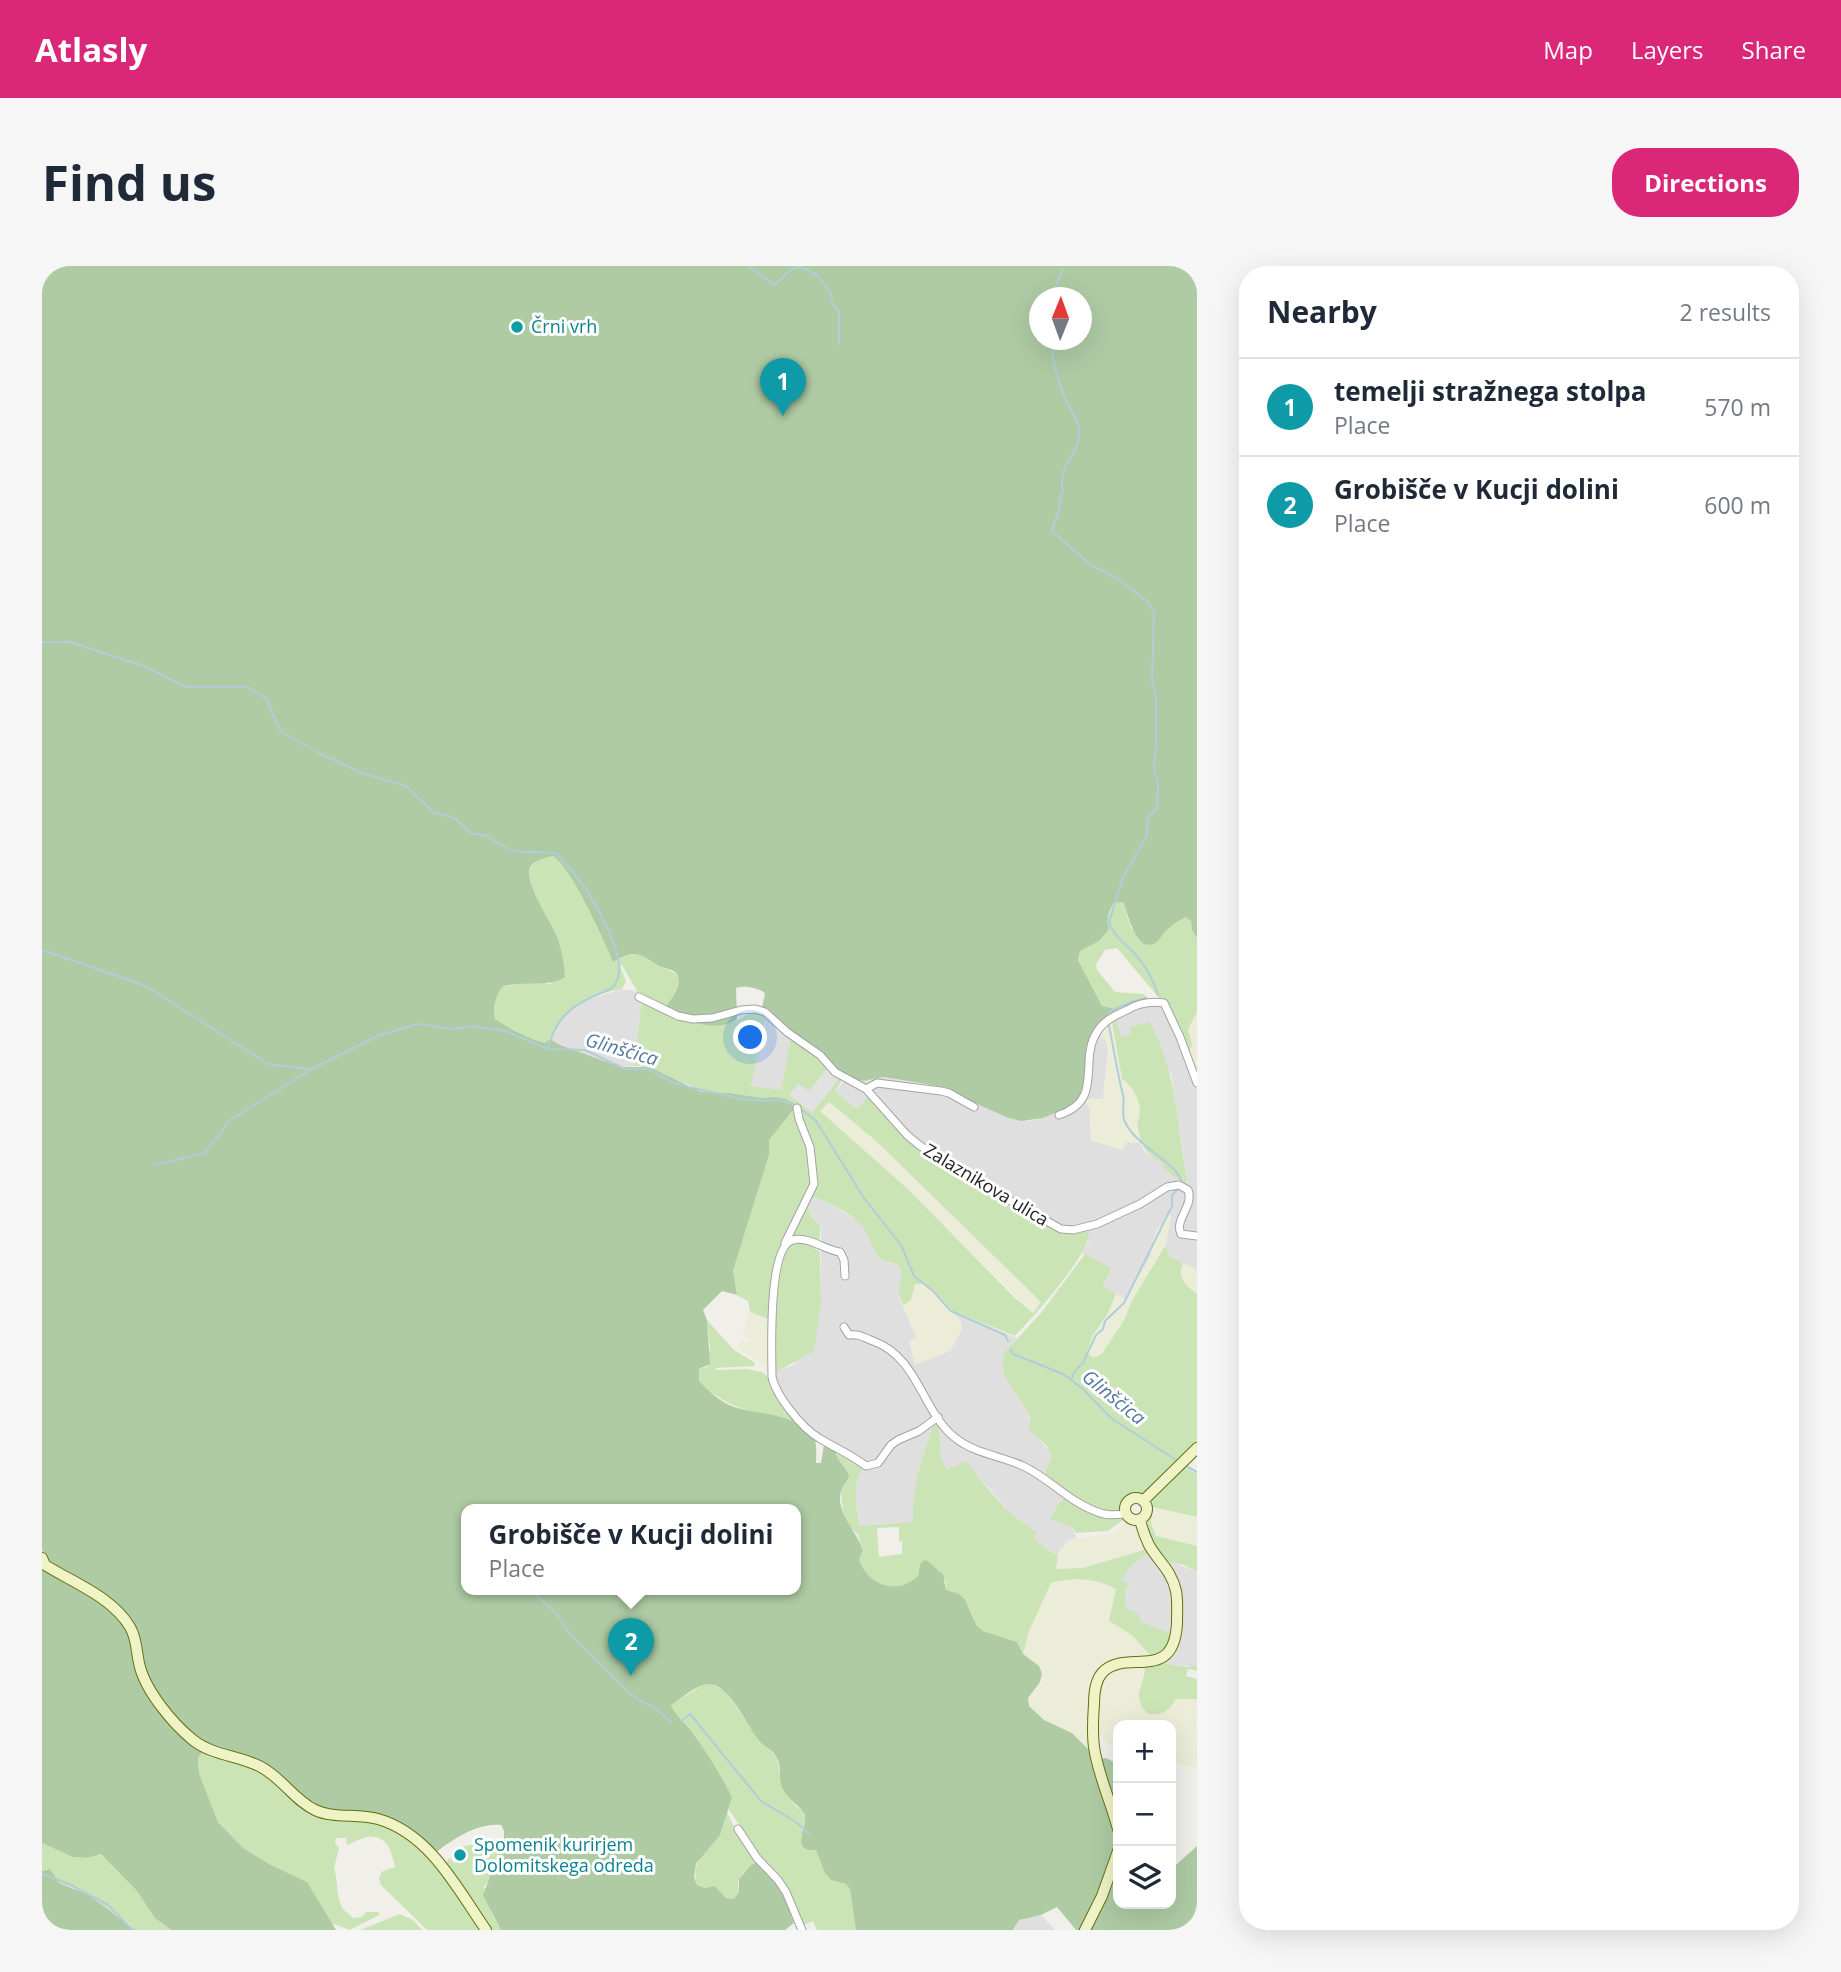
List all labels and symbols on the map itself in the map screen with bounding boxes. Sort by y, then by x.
north arrow [1029,287,1092,350]
place label: Črni vrh [531,314,597,338]
marker: Črni vrh [509,319,525,335]
pin: 1 [760,358,806,416]
your location [733,1020,767,1054]
water label: Glinščica [583,1026,662,1072]
street label: Zalaznikova ulica [920,1137,1053,1231]
water label: Glinščica [1077,1363,1151,1431]
pin: 2 [608,1618,654,1676]
place label: Spomenik kurirjem Dolomitskega odreda [474,1832,654,1877]
marker: Spomenik kurirjem Dolomitskega odreda [452,1847,468,1863]

